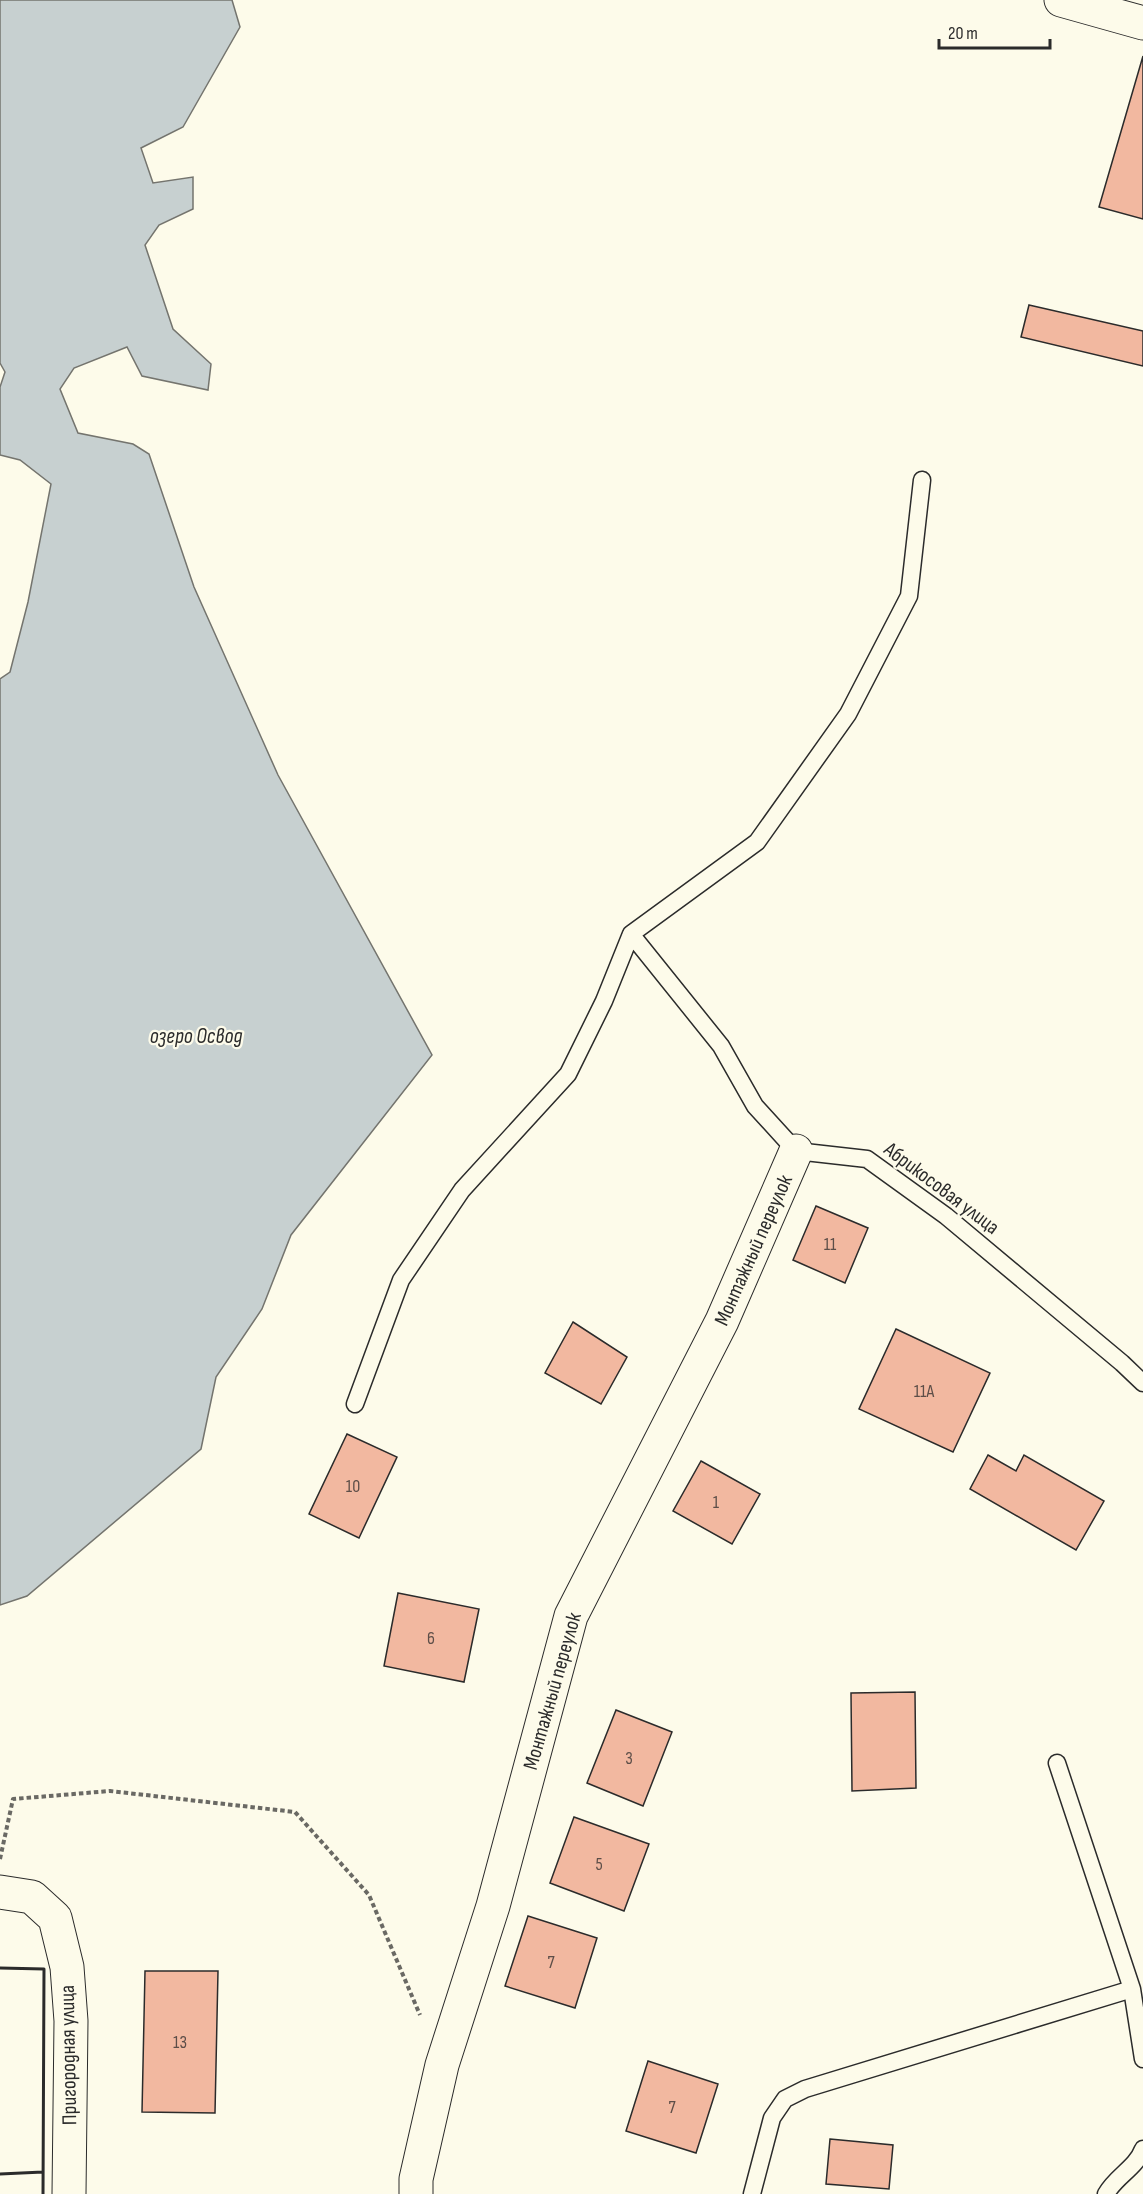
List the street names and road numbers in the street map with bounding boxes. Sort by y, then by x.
street label: Абрикосовая улица [878,1136,1004,1240]
street label: Монтажный переулок [709,1171,798,1329]
street label: Монтажный переулок [518,1610,587,1773]
street label: Пригородная улица [55,1985,82,2125]

